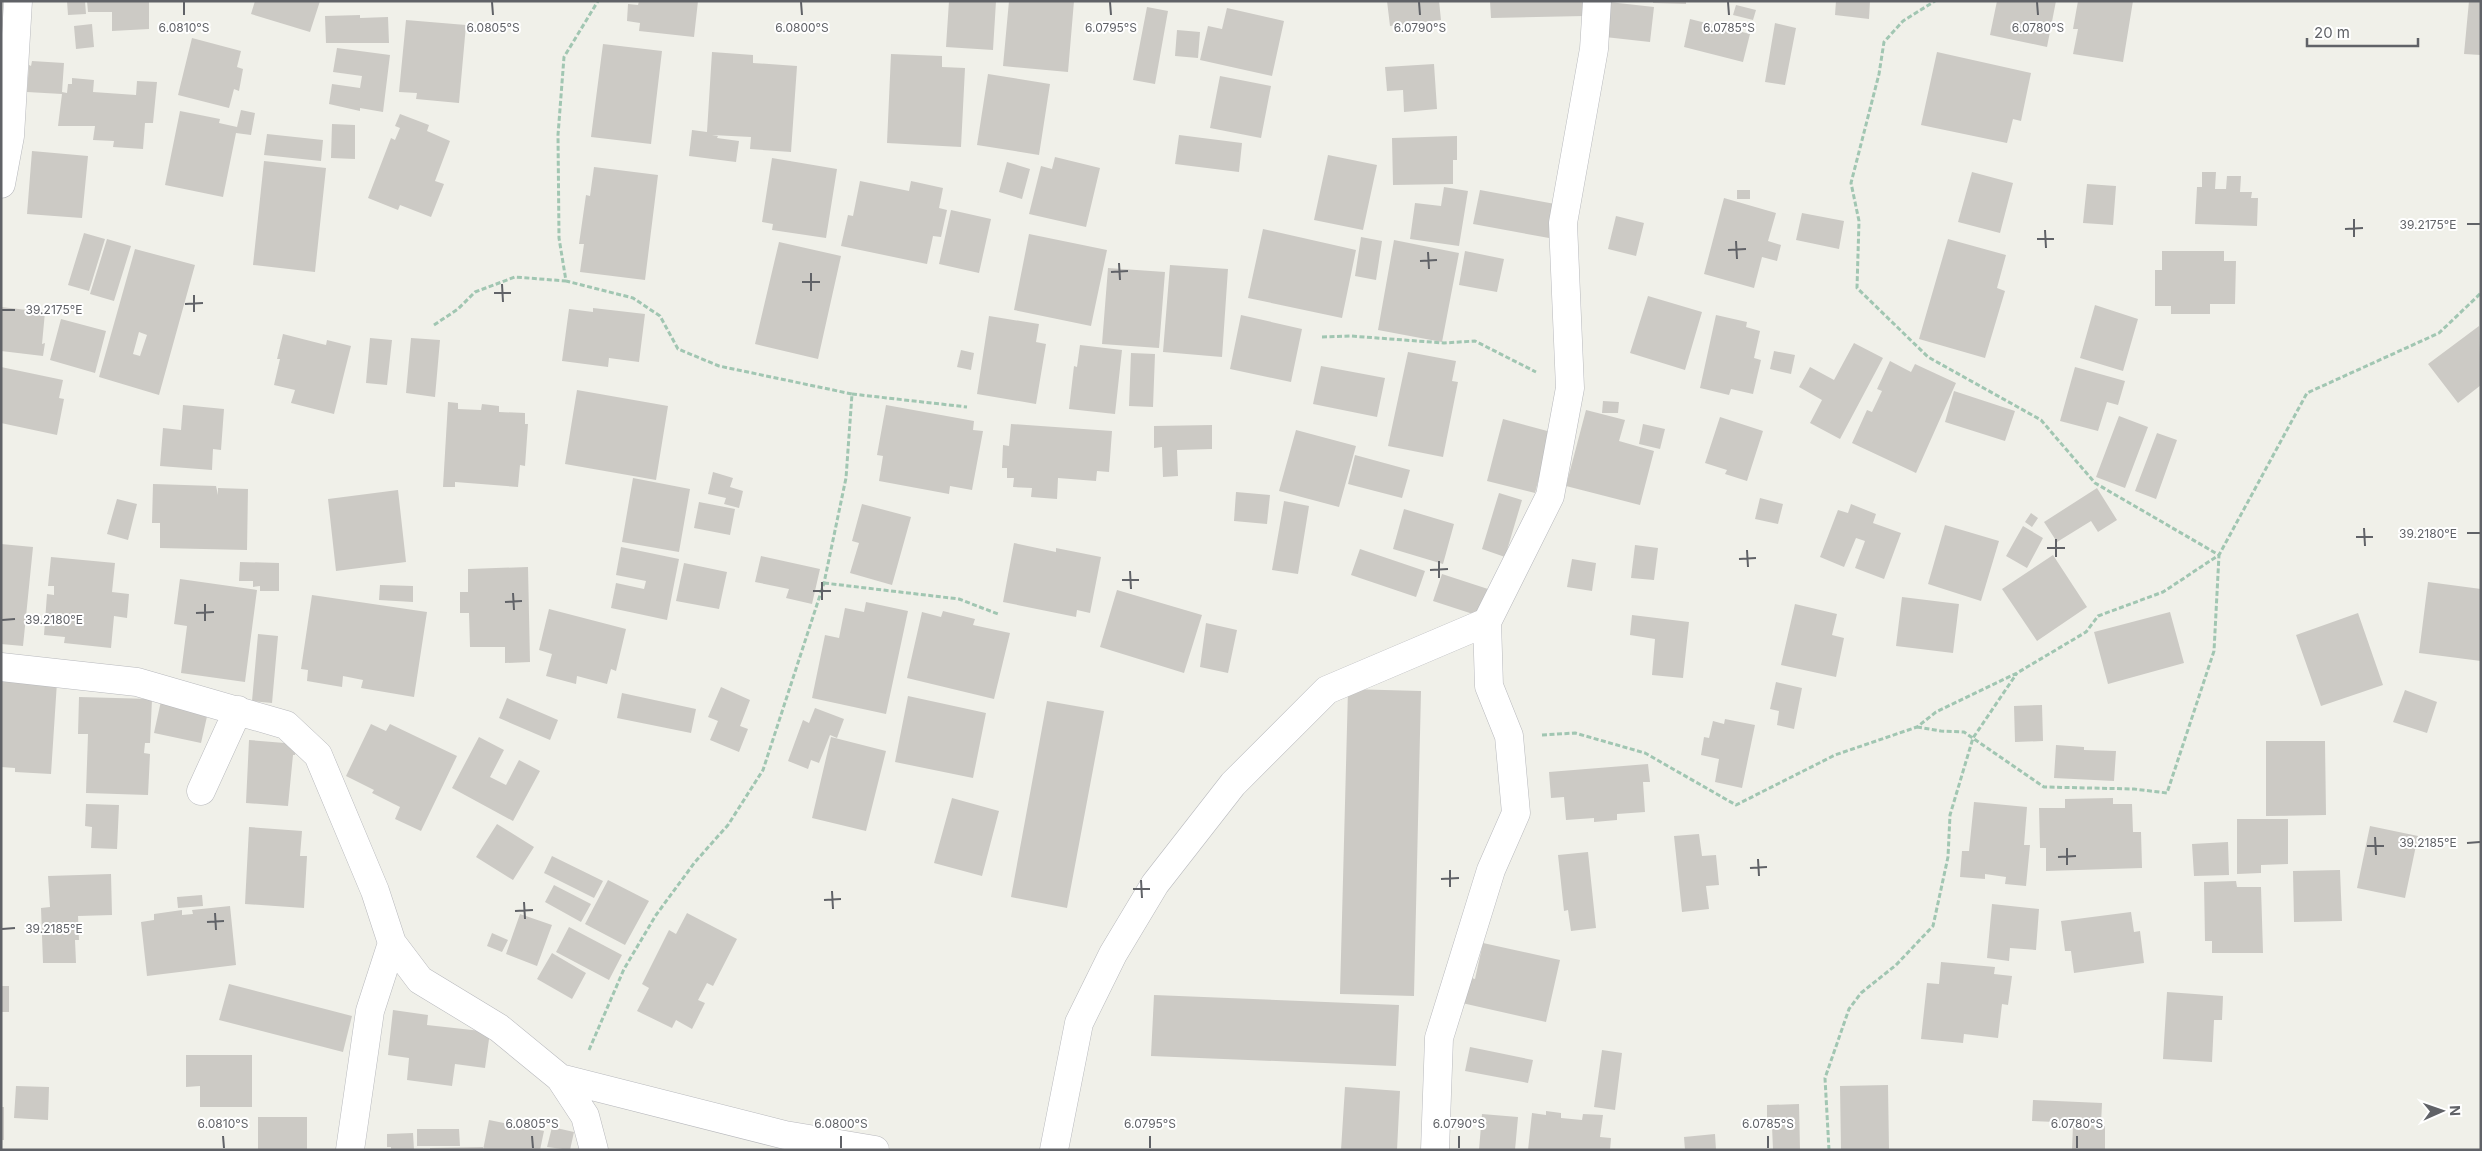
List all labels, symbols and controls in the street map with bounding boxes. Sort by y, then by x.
scale bar [2307,15,2418,47]
text: 6.0810°S [159,20,210,35]
text: 6.0805°S [466,20,520,35]
text: 6.0800°S [775,20,829,35]
text: 6.0795°S [1085,20,1137,35]
text: 6.0790°S [1394,20,1446,35]
text: 6.0785°S [1703,20,1755,35]
text: 6.0780°S [2012,20,2064,35]
text: 20 m [2314,23,2350,42]
text: 39.2175°E [2400,217,2456,232]
text: 39.2175°E [26,302,82,317]
text: 39.2180°E [2399,526,2457,541]
text: 39.2180°E [25,612,83,627]
text: 39.2185°E [2399,835,2457,850]
text: 39.2185°E [25,921,83,936]
north arrow [2417,1086,2467,1136]
text: N [2447,1105,2464,1116]
text: 6.0810°S [198,1116,249,1131]
text: 6.0805°S [505,1116,559,1131]
text: 6.0800°S [814,1116,868,1131]
text: 6.0795°S [1124,1116,1176,1131]
text: 6.0790°S [1433,1116,1485,1131]
text: 6.0785°S [1742,1116,1794,1131]
text: 6.0780°S [2051,1116,2103,1131]

